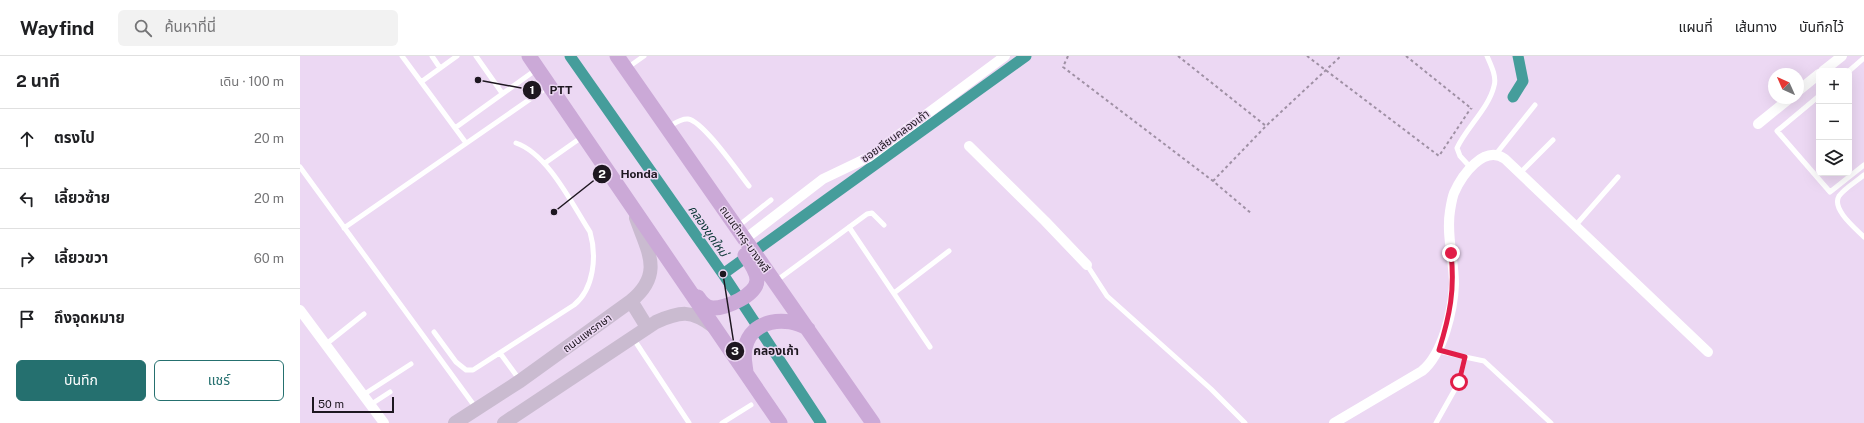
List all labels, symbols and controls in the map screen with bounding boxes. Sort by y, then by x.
search box [118,10,398,46]
text: Wayfind [20,17,94,39]
icon: search [132,17,154,39]
text: ค้นหาที่นี่ [164,18,216,35]
text: แผนที่ [1679,19,1713,35]
text: เส้นทาง [1735,19,1777,35]
text: บันทึกไว้ [1799,19,1844,35]
north arrow [1768,68,1804,104]
map controls [1816,68,1852,176]
button: + [1816,68,1852,104]
text: 2 นาที [16,71,60,91]
text: เดิน · 100 m [220,74,284,89]
callout: PTT [522,78,581,102]
text: 1 [529,83,535,97]
text: PTT [549,83,573,97]
button: − [1816,104,1852,140]
street label: ซอยเลียบคลองเก้า [859,107,931,165]
icon: ahead [16,128,38,150]
text: ตรงไป [54,129,95,146]
text: 20 m [254,131,284,146]
button: layers [1816,140,1852,176]
callout: Honda [592,162,665,186]
text: 2 [598,167,606,181]
text: Honda [620,167,658,181]
icon: left [16,188,38,210]
text: เลี้ยวซ้าย [54,189,110,206]
text: 20 m [254,191,284,206]
water label: คลองขุดใหม่ [684,203,732,262]
street label: ถนนตำหรุ-บางพลี [717,203,772,275]
route end [1442,244,1460,262]
icon: right [16,248,38,270]
text: เลี้ยวขวา [54,249,108,266]
text: 60 m [254,251,284,266]
icon: arrive [16,308,38,330]
text: ถึงจุดหมาย [54,309,125,326]
street label: ถนนแพรกษา [560,311,614,355]
callout: คลองเก้า [725,339,807,363]
text: 3 [731,344,739,358]
text: คลองเก้า [753,344,799,358]
button: บันทึก [16,360,146,401]
button: แชร์ [154,360,284,401]
route start [1450,373,1468,391]
scale bar [312,395,394,414]
text: 50 m [318,398,344,410]

